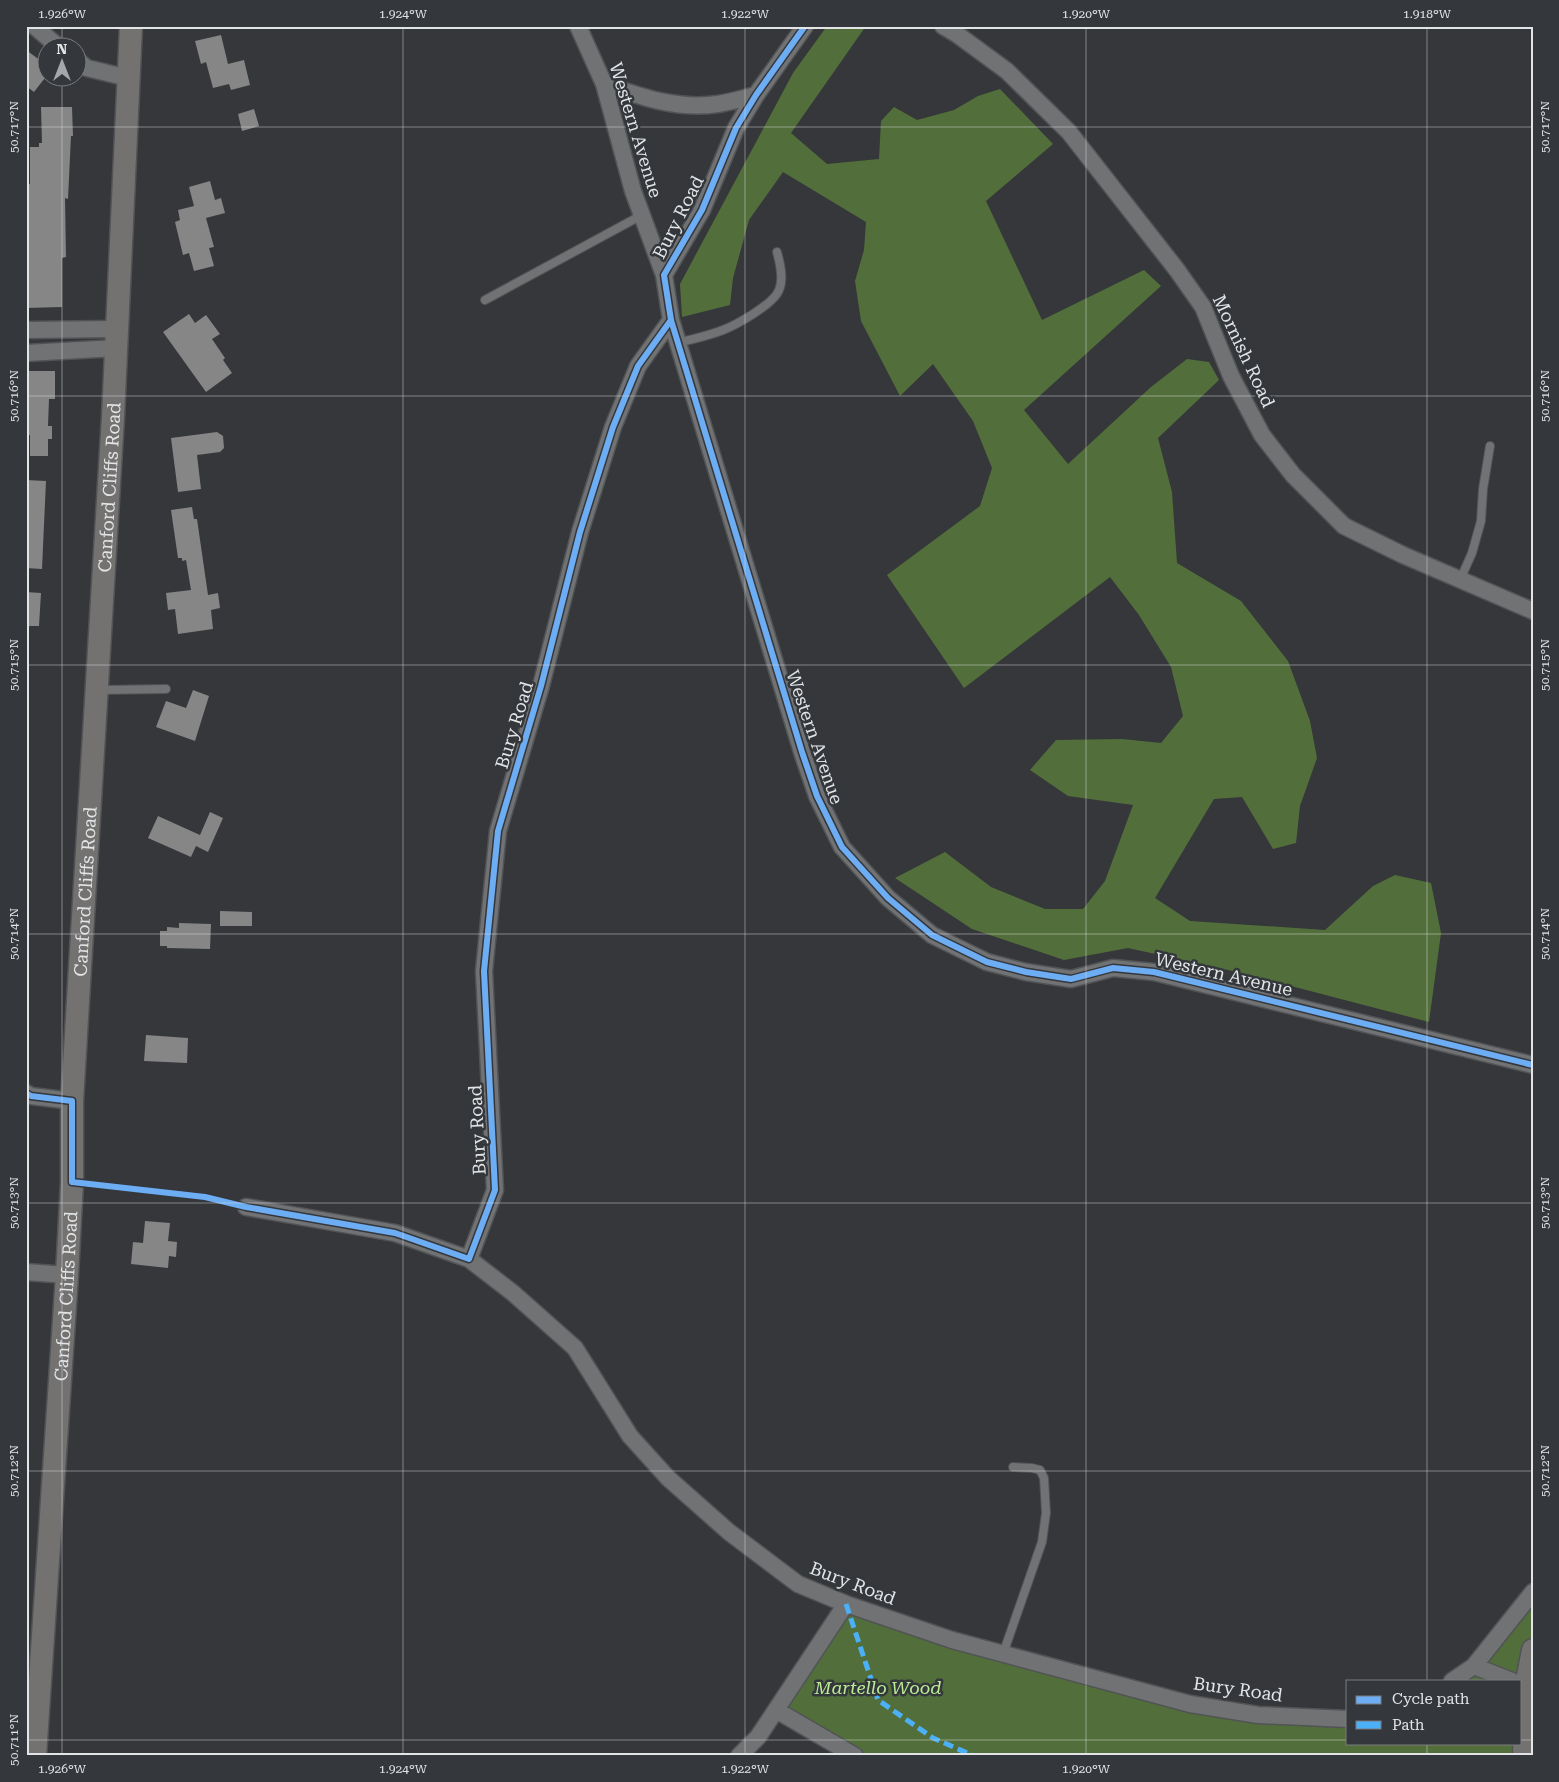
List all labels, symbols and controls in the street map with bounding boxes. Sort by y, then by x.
text: 1.926°W [38,7,87,21]
text: 1.924°W [379,7,428,21]
text: 1.922°W [721,7,770,21]
text: 1.920°W [1062,7,1111,21]
text: 1.918°W [1403,7,1452,21]
north arrow [38,38,88,88]
text: N [57,41,68,57]
street label: Western Avenue [605,60,667,200]
text: 50.717°N [7,101,21,153]
text: 50.717°N [1538,101,1552,153]
street label: Bury Road [648,172,708,262]
street label: Mornish Road [1209,291,1279,411]
text: 50.716°N [7,370,21,422]
text: 50.716°N [1538,370,1552,422]
street label: Canford Cliffs Road [93,401,124,573]
text: 50.715°N [7,639,21,691]
text: 50.715°N [1538,639,1552,691]
street label: Western Avenue [782,667,848,807]
street label: Bury Road [491,678,537,771]
street label: Canford Cliffs Road [69,806,100,977]
text: 50.714°N [7,908,21,960]
text: 50.714°N [1538,908,1552,960]
street label: Western Avenue [1153,948,1295,1000]
street label: Bury Road [464,1084,490,1176]
text: 50.713°N [7,1177,21,1229]
text: 50.713°N [1538,1177,1552,1229]
street label: Canford Cliffs Road [49,1210,81,1382]
text: 50.712°N [7,1445,21,1497]
text: 50.712°N [1538,1445,1552,1497]
street label: Bury Road [807,1557,899,1609]
street label: Bury Road [1192,1672,1285,1706]
park label: Martello Wood [814,1677,941,1698]
legend [1346,1680,1522,1744]
text: Cycle path [1392,1690,1470,1708]
text: 50.711°N [7,1714,21,1766]
text: Path [1392,1716,1425,1734]
text: 1.926°W [38,1762,87,1776]
text: 1.924°W [379,1762,428,1776]
text: 1.922°W [721,1762,770,1776]
text: 1.920°W [1062,1762,1111,1776]

